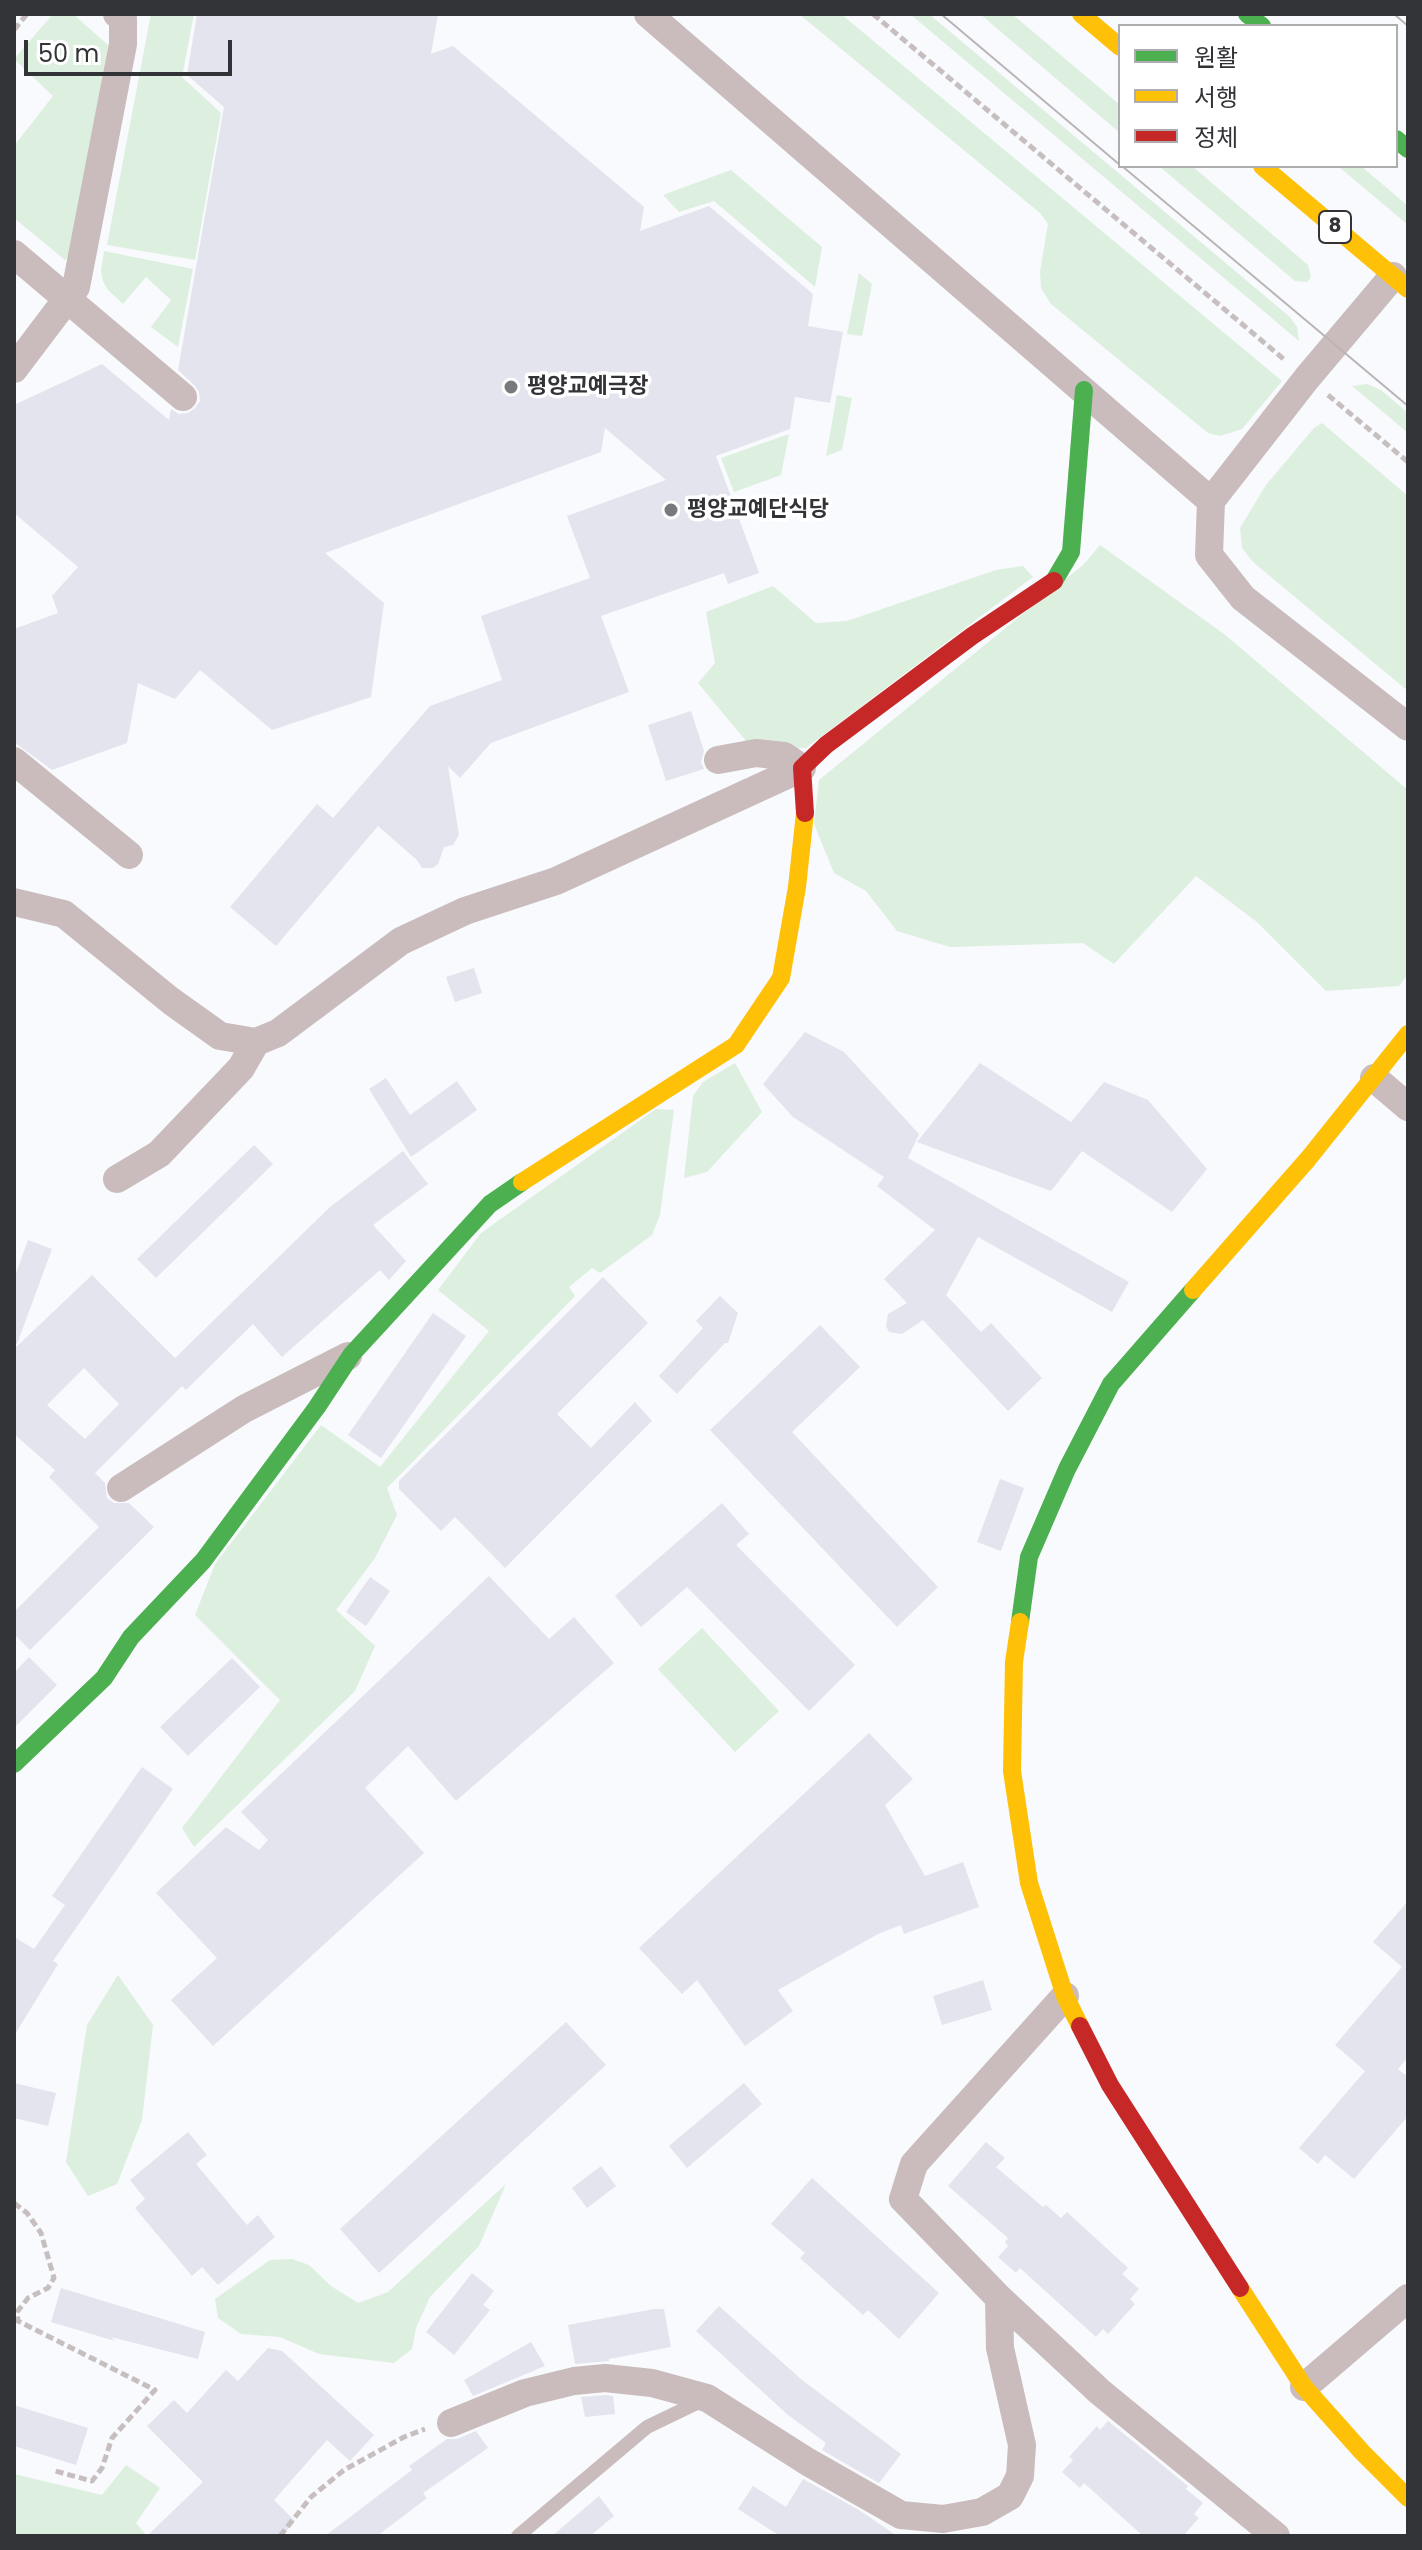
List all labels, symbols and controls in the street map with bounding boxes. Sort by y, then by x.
scale bar [28,24,236,74]
legend [1118,24,1398,168]
text: 50 m [38,37,99,70]
text: 원활 [1194,41,1238,74]
text: 서행 [1194,81,1238,114]
text: 정체 [1194,121,1238,154]
road number: 8 [1319,211,1351,243]
place label: 평양교예극장 [527,374,648,400]
marker: 평양교예극장 [502,378,520,396]
place label: 평양교예단식당 [687,497,829,523]
marker: 평양교예단식당 [662,501,680,519]

